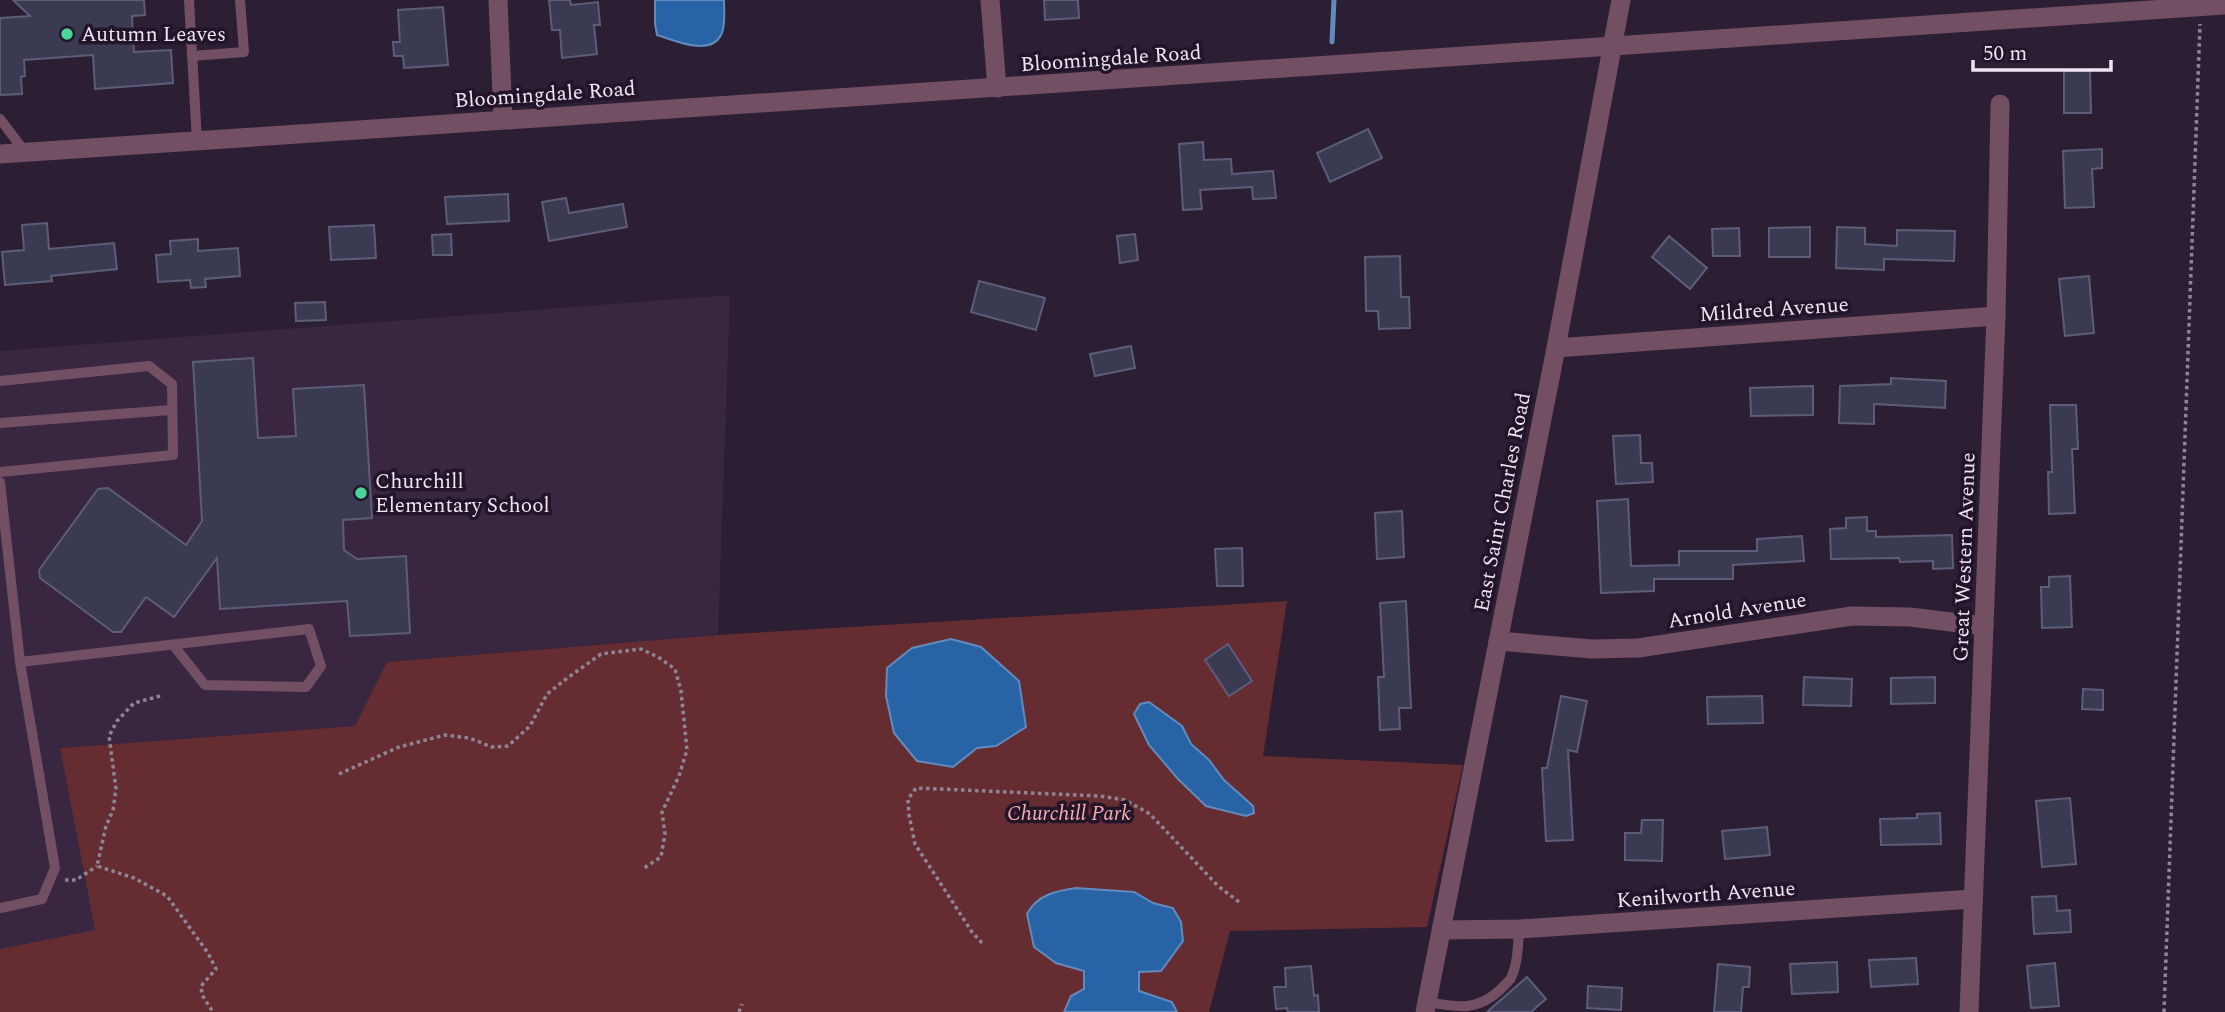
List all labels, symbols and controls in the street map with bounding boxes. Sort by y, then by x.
place label: Autumn Leaves [81,19,226,51]
marker: Autumn Leaves [59,26,75,42]
scale bar [1973,28,2111,72]
street label: Bloomingdale Road [1020,37,1203,81]
text: 50 m [1983,38,2027,70]
street label: Bloomingdale Road [454,73,637,117]
street label: Mildred Avenue [1698,289,1850,331]
street label: East Saint Charles Road [1466,390,1540,615]
street label: Great Western Avenue [1945,452,1985,662]
place label: Churchill Elementary School [375,466,550,522]
marker: Churchill Elementary School [353,485,369,501]
street label: Arnold Avenue [1665,584,1809,638]
park label: Churchill Park [1007,798,1131,830]
street label: Kenilworth Avenue [1615,873,1797,917]

